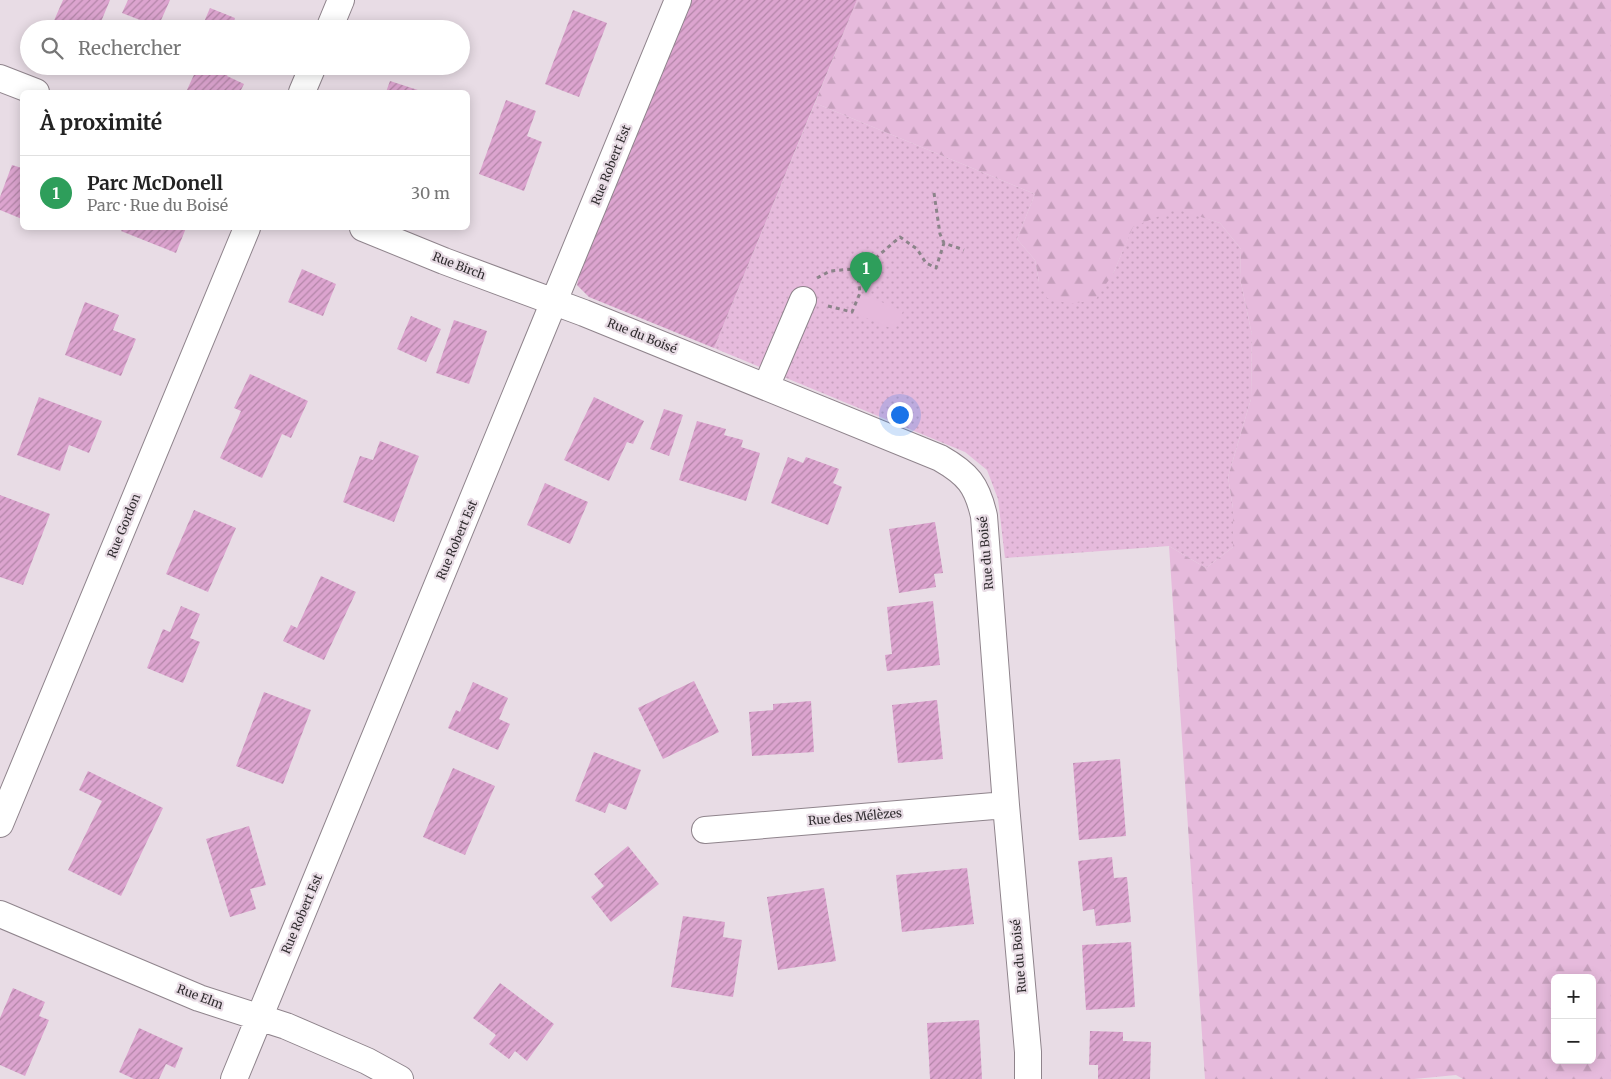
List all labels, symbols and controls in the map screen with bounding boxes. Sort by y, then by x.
search box [20,20,470,75]
icon: search [38,34,66,62]
text: Rechercher [78,36,181,60]
text: À proximité [40,109,162,136]
street label: Rue Robert Est [588,122,634,207]
text: Parc McDonell [87,171,223,195]
text: 1 [52,183,60,203]
text: 30 m [411,183,450,203]
text: Parc · Rue du Boisé [87,195,228,215]
street label: Rue Birch [431,249,488,283]
pin: 1 [850,252,882,293]
street label: Rue du Boisé [605,315,679,356]
your location [887,402,913,428]
street label: Rue Gordon [104,491,143,560]
street label: Rue Robert Est [433,497,480,582]
street label: Rue du Boisé [975,516,996,590]
street label: Rue des Mélèzes [808,805,903,828]
street label: Rue Robert Est [278,871,325,956]
street label: Rue du Boisé [1008,919,1029,993]
map controls [1551,974,1596,1064]
button: + [1551,974,1596,1019]
street label: Rue Elm [175,981,225,1012]
button: − [1551,1019,1596,1064]

